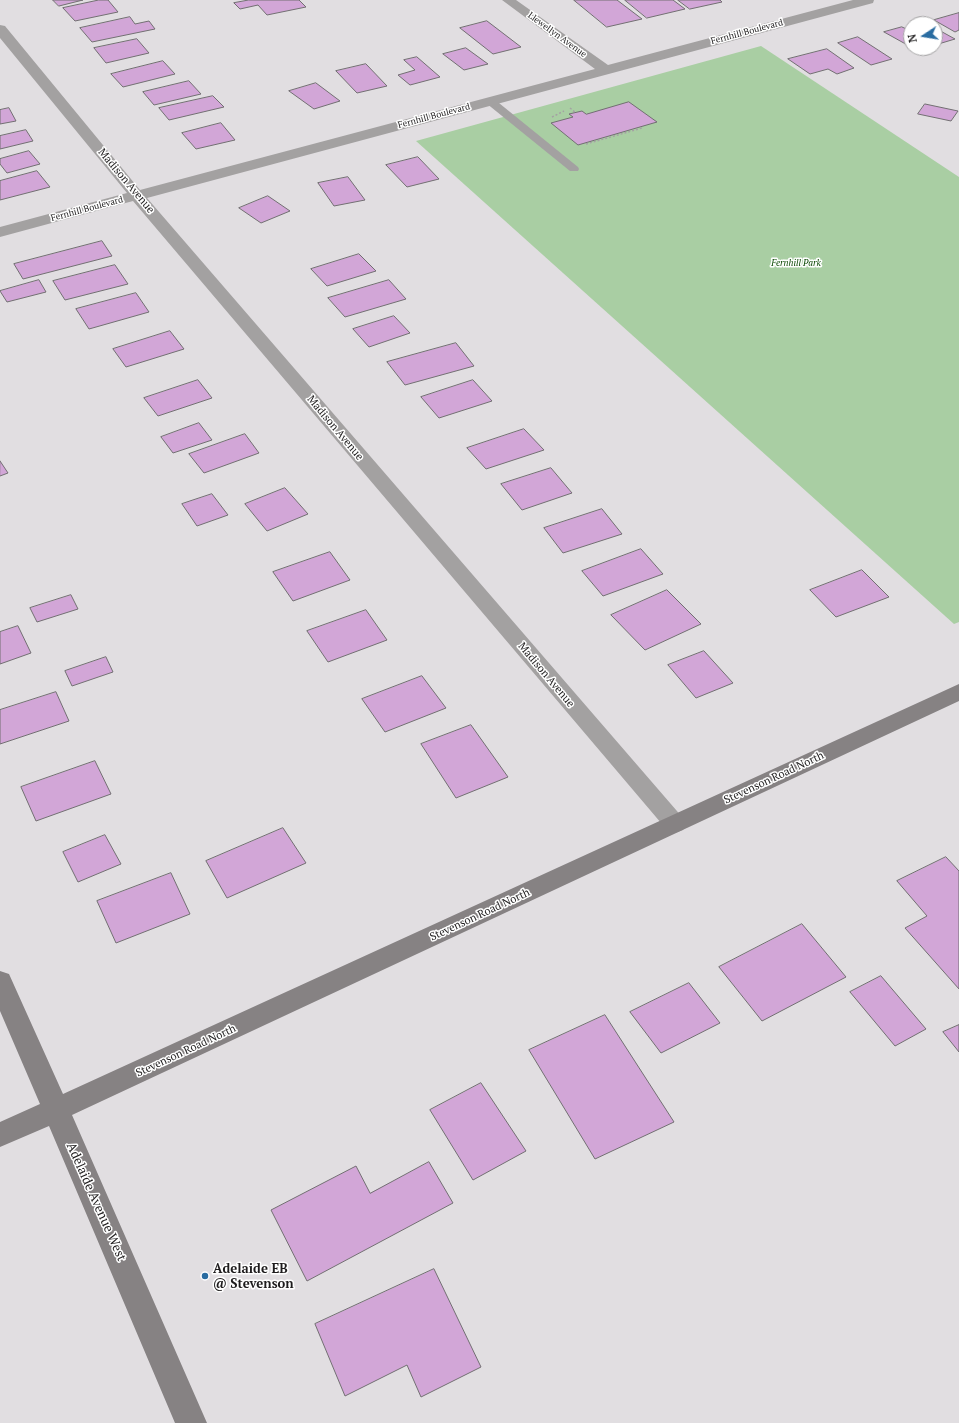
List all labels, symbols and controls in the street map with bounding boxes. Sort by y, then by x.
street label: Llewellyn Avenue [525,10,589,60]
north arrow [903,16,943,56]
street label: Fernhill Boulevard [710,17,784,47]
text: N [905,33,920,44]
street label: Fernhill Boulevard [397,101,471,131]
street label: Madison Avenue [95,146,157,216]
street label: Fernhill Boulevard [50,194,124,224]
park label: Fernhill Park [771,258,821,268]
street label: Madison Avenue [304,393,366,463]
street label: Madison Avenue [515,640,577,710]
street label: Stevenson Road North [722,749,826,807]
street label: Stevenson Road North [428,886,532,944]
street label: Stevenson Road North [134,1022,238,1080]
street label: Adelaide Avenue West [63,1140,129,1264]
place label: Adelaide EB @ Stevenson [213,1261,294,1292]
marker: Adelaide EB @ Stevenson [200,1271,210,1281]

